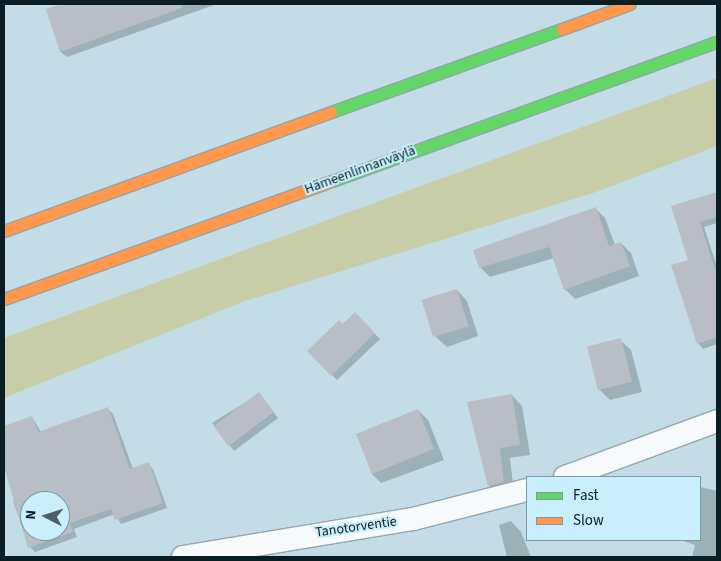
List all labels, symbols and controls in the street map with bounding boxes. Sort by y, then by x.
street label: Hämeenlinnanväylä [302,142,418,198]
legend [526,476,701,541]
text: Fast [573,485,599,506]
north arrow [20,491,70,541]
text: N [21,509,41,520]
text: Slow [573,510,604,531]
street label: Tanotorventie [314,513,398,541]

